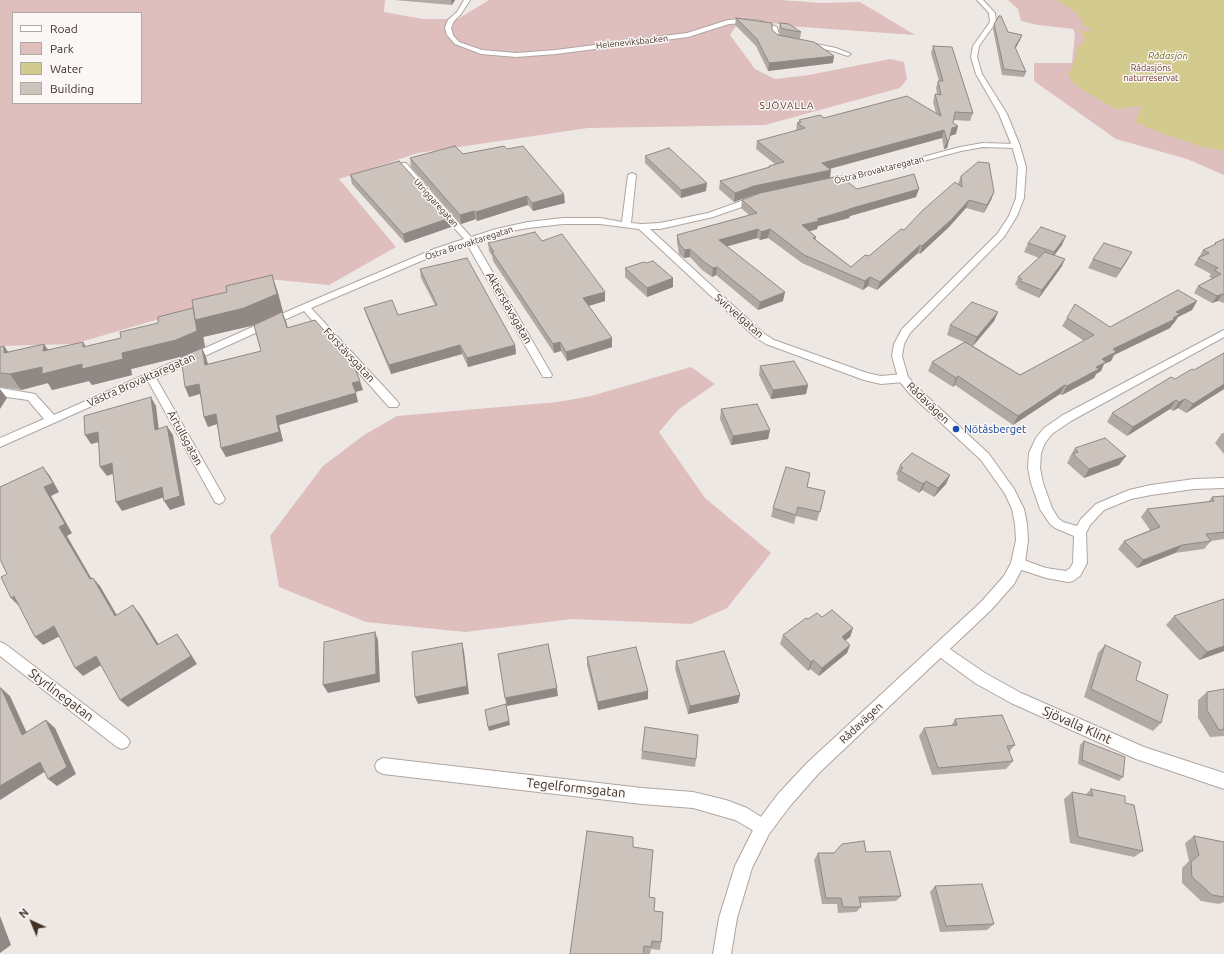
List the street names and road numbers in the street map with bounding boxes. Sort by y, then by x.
street label: Heleneviksbacken [595,33,669,51]
street label: Östra Brovaktaregatan [833,154,925,186]
street label: Utriggaregatan [411,176,461,230]
street label: Östra Brovaktaregatan [424,224,514,262]
street label: Akterstävsgatan [483,270,535,346]
street label: Svirvelgatan [712,291,766,341]
street label: Förstävsgatan [320,325,378,385]
street label: Västra Brovaktaregatan [85,350,197,410]
street label: Rådavägen [904,379,952,427]
street label: Ärtullsgatan [165,408,205,468]
street label: Styrlinegatan [25,665,97,725]
street label: Rådavägen [837,700,885,746]
street label: Sjövalla Klint [1040,703,1114,747]
street label: Tegelformsgatan [526,775,626,801]

